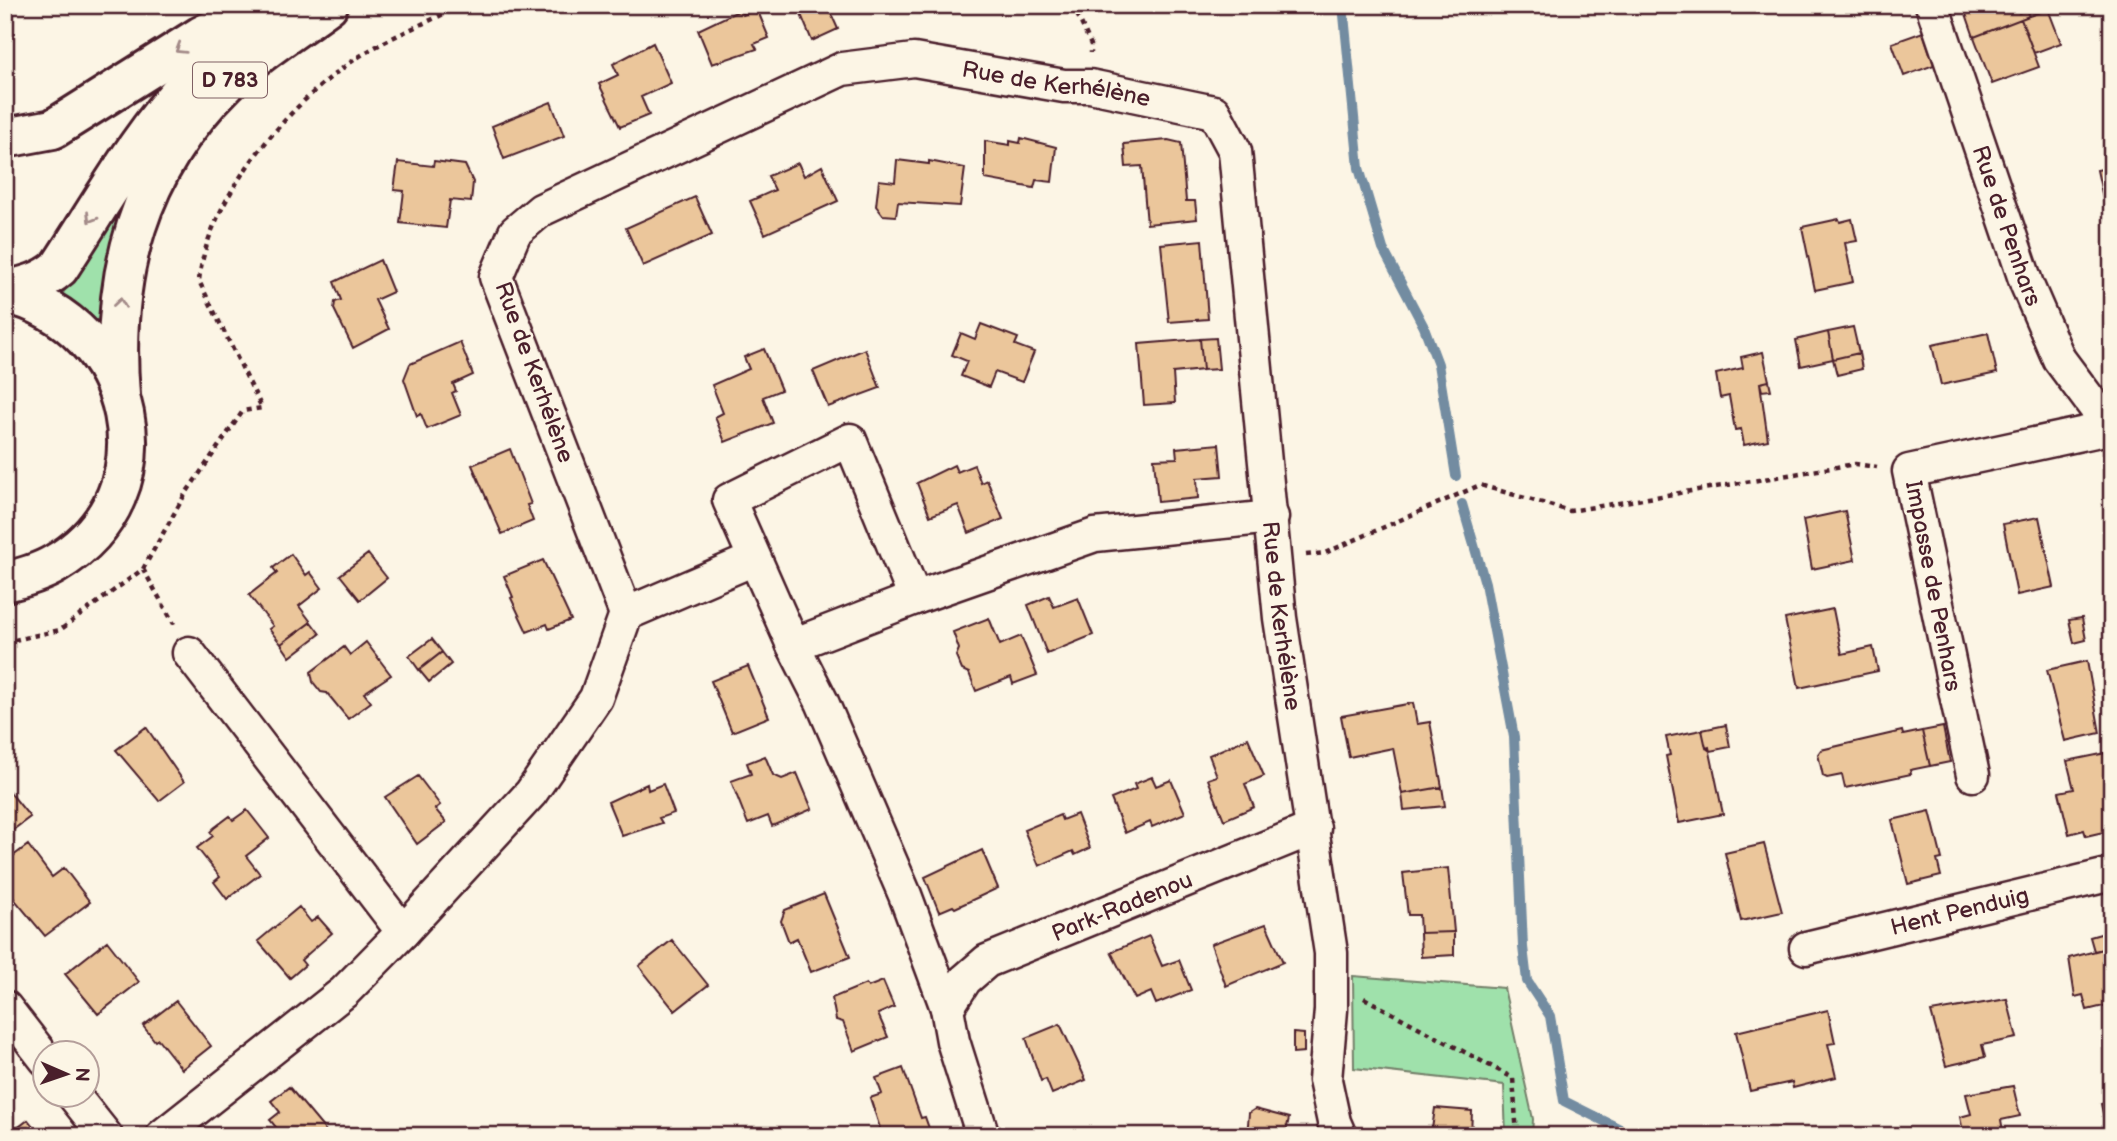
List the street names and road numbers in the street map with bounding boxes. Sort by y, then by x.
street label: Rue de Kerhélène [960,56,1153,113]
road number: D 783 [193,62,267,98]
street label: Rue de Penhars [1966,142,2047,310]
street label: Rue de Kerhélène [488,278,580,467]
street label: Impasse de Penhars [1899,479,1967,694]
street label: Rue de Kerhélène [1256,520,1307,713]
street label: Park-Radenou [1048,866,1197,948]
street label: Hent Penduig [1888,882,2032,942]

